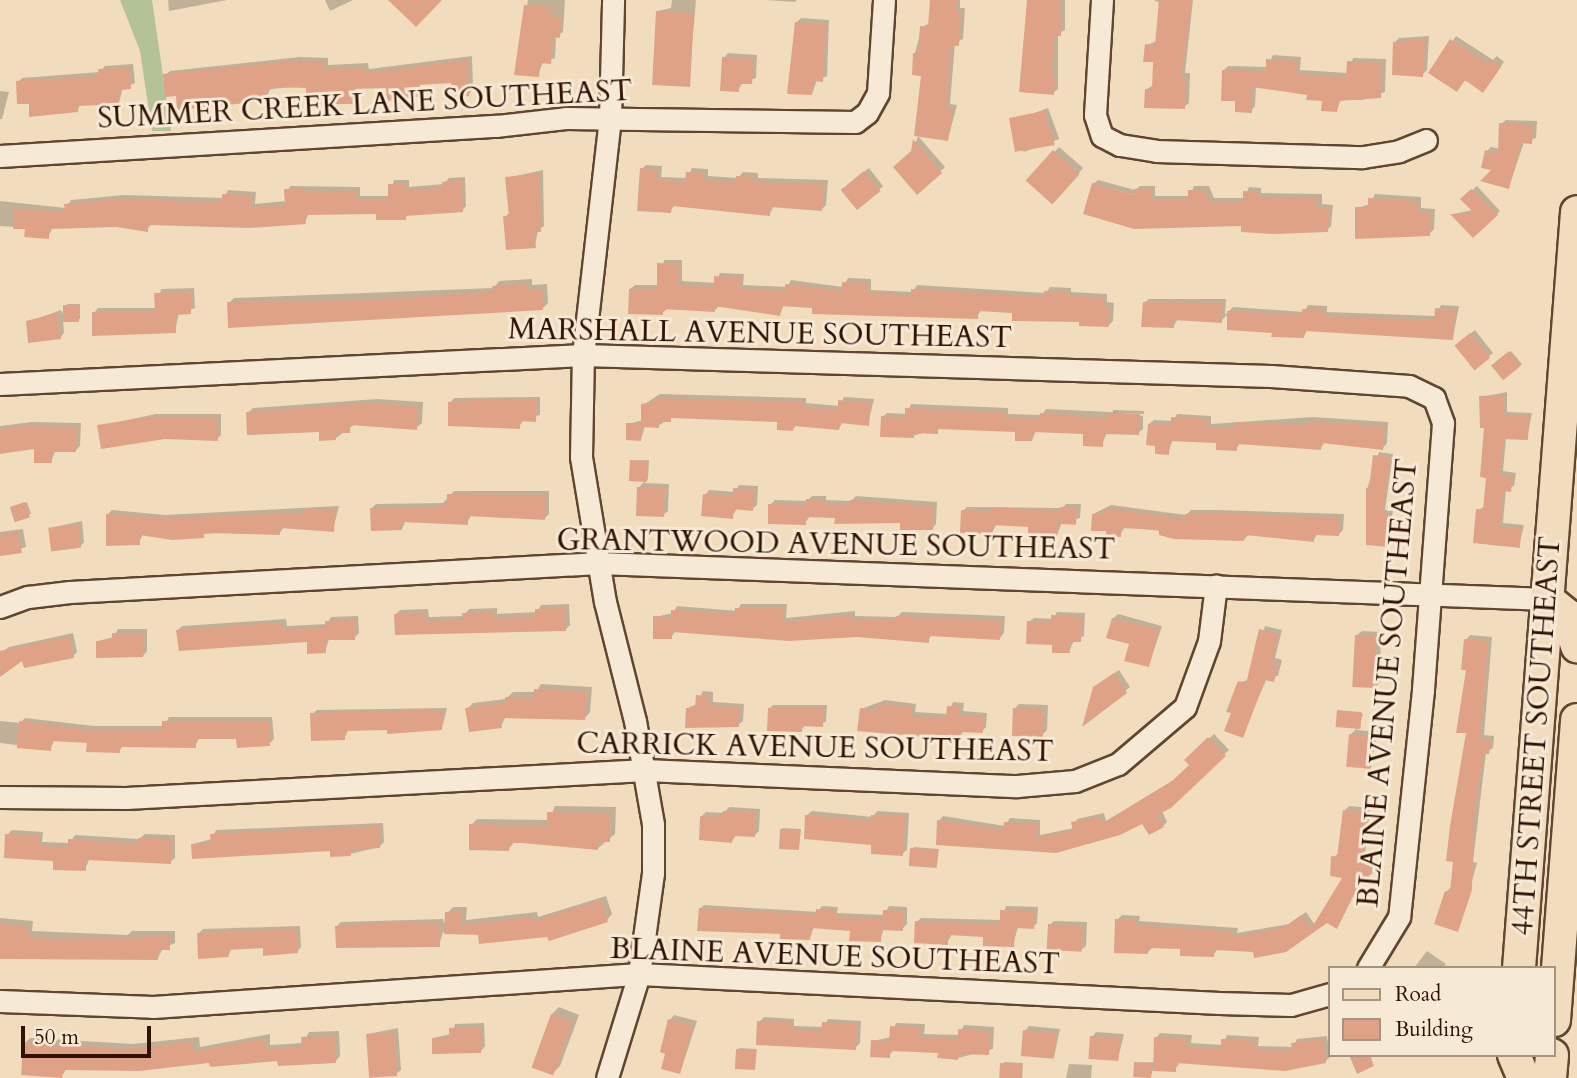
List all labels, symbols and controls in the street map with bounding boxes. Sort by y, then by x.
street label: SUMMER CREEK LANE SOUTHEAST [97,73,633,137]
street label: MARSHALL AVENUE SOUTHEAST [508,312,1012,356]
street label: BLAINE AVENUE SOUTHEAST [1350,457,1426,909]
street label: GRANTWOOD AVENUE SOUTHEAST [556,522,1116,568]
street label: 44TH STREET SOUTHEAST [1505,535,1569,937]
street label: CARRICK AVENUE SOUTHEAST [576,726,1054,770]
street label: BLAINE AVENUE SOUTHEAST [609,931,1061,983]
legend [1328,966,1556,1057]
text: Road [1395,980,1441,1009]
scale bar [24,1012,154,1056]
text: Building [1395,1015,1473,1044]
text: 50 m [34,1023,79,1052]

